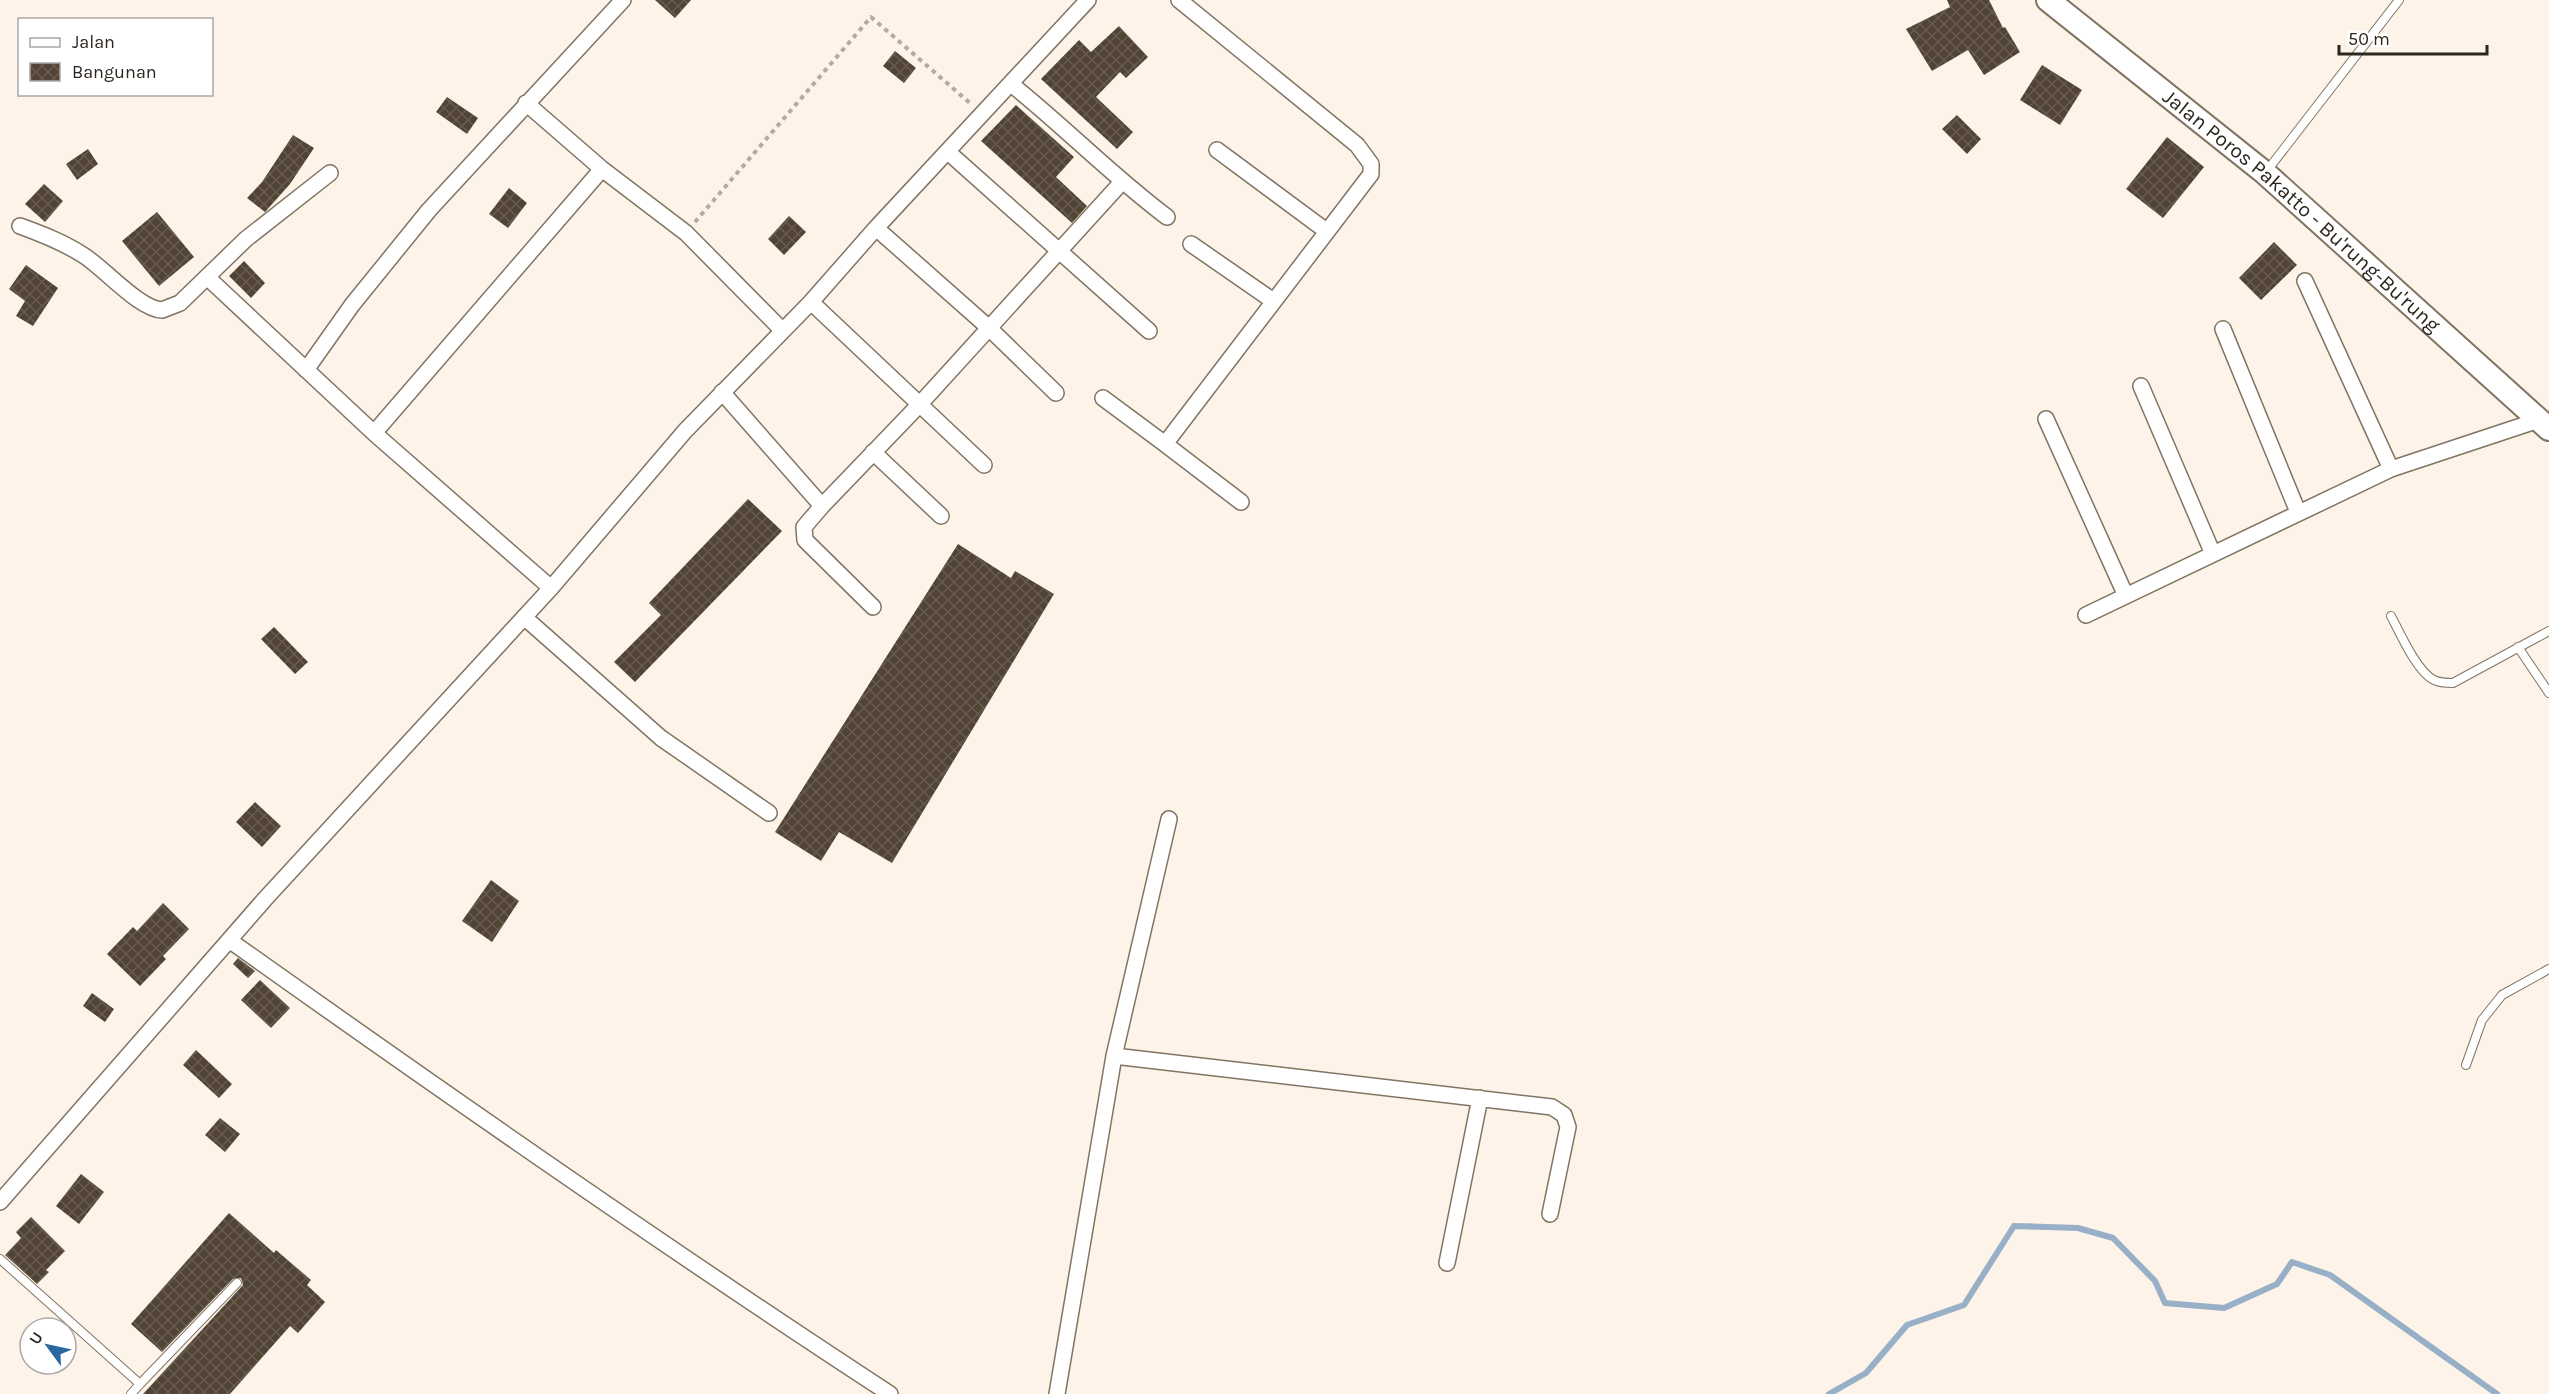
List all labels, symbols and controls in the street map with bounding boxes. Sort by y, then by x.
legend [18,18,213,96]
scale bar [2339,18,2488,56]
text: 50 m [2348,28,2390,50]
text: Jalan [72,31,115,53]
text: Bangunan [72,61,157,83]
street label: Jalan Poros Pakatto - Bu'rung-Bu'rung [2158,84,2445,337]
north arrow [18,1316,78,1376]
text: U [25,1328,47,1348]

